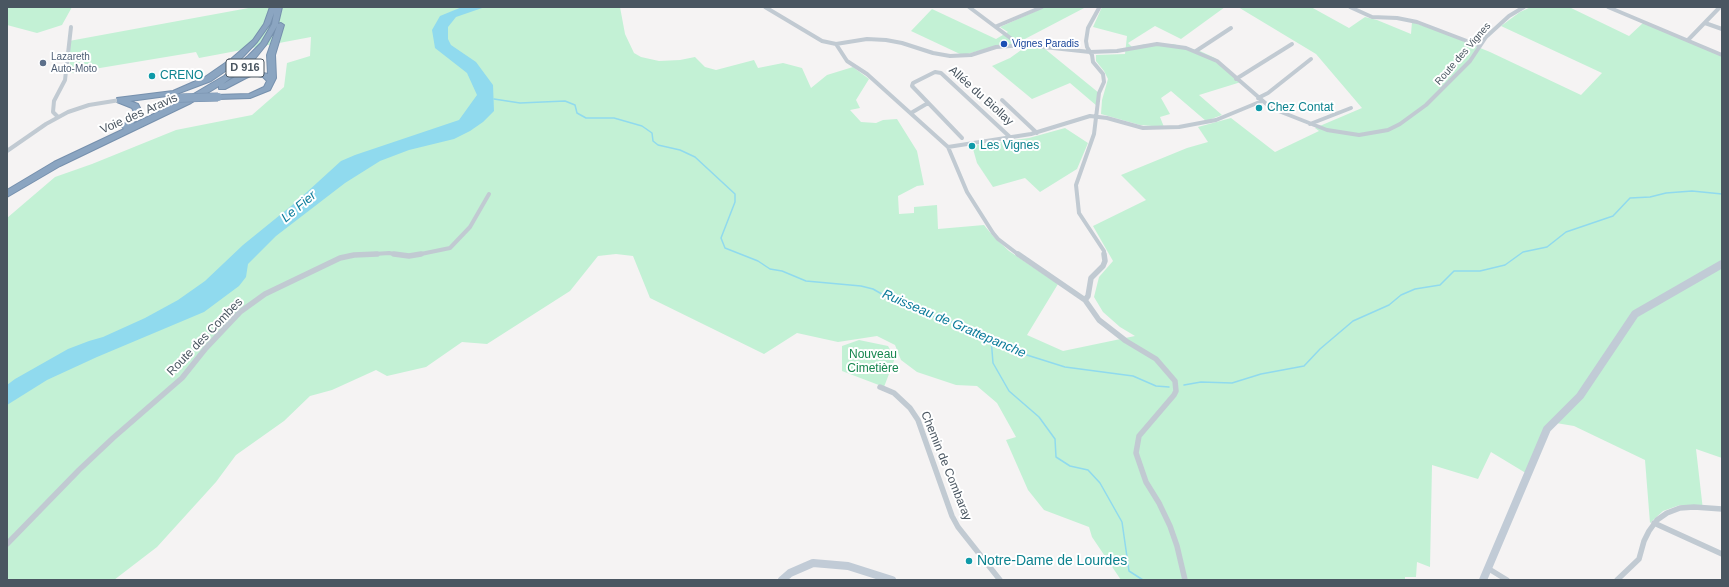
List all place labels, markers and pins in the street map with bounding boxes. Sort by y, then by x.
place label: Vignes Paradis [1012,38,1079,50]
marker: Vignes Paradis [999,39,1009,49]
place label: Lazareth Auto-Moto [51,51,97,74]
marker: Lazareth Auto-Moto [38,58,48,68]
place label: CRENO [160,69,203,83]
marker: CRENO [147,71,157,81]
place label: Chez Contat [1267,101,1334,115]
marker: Chez Contat [1254,103,1264,113]
place label: Les Vignes [980,139,1039,153]
marker: Les Vignes [967,141,977,151]
place label: Notre-Dame de Lourdes [977,553,1127,569]
marker: Notre-Dame de Lourdes [964,556,974,566]

